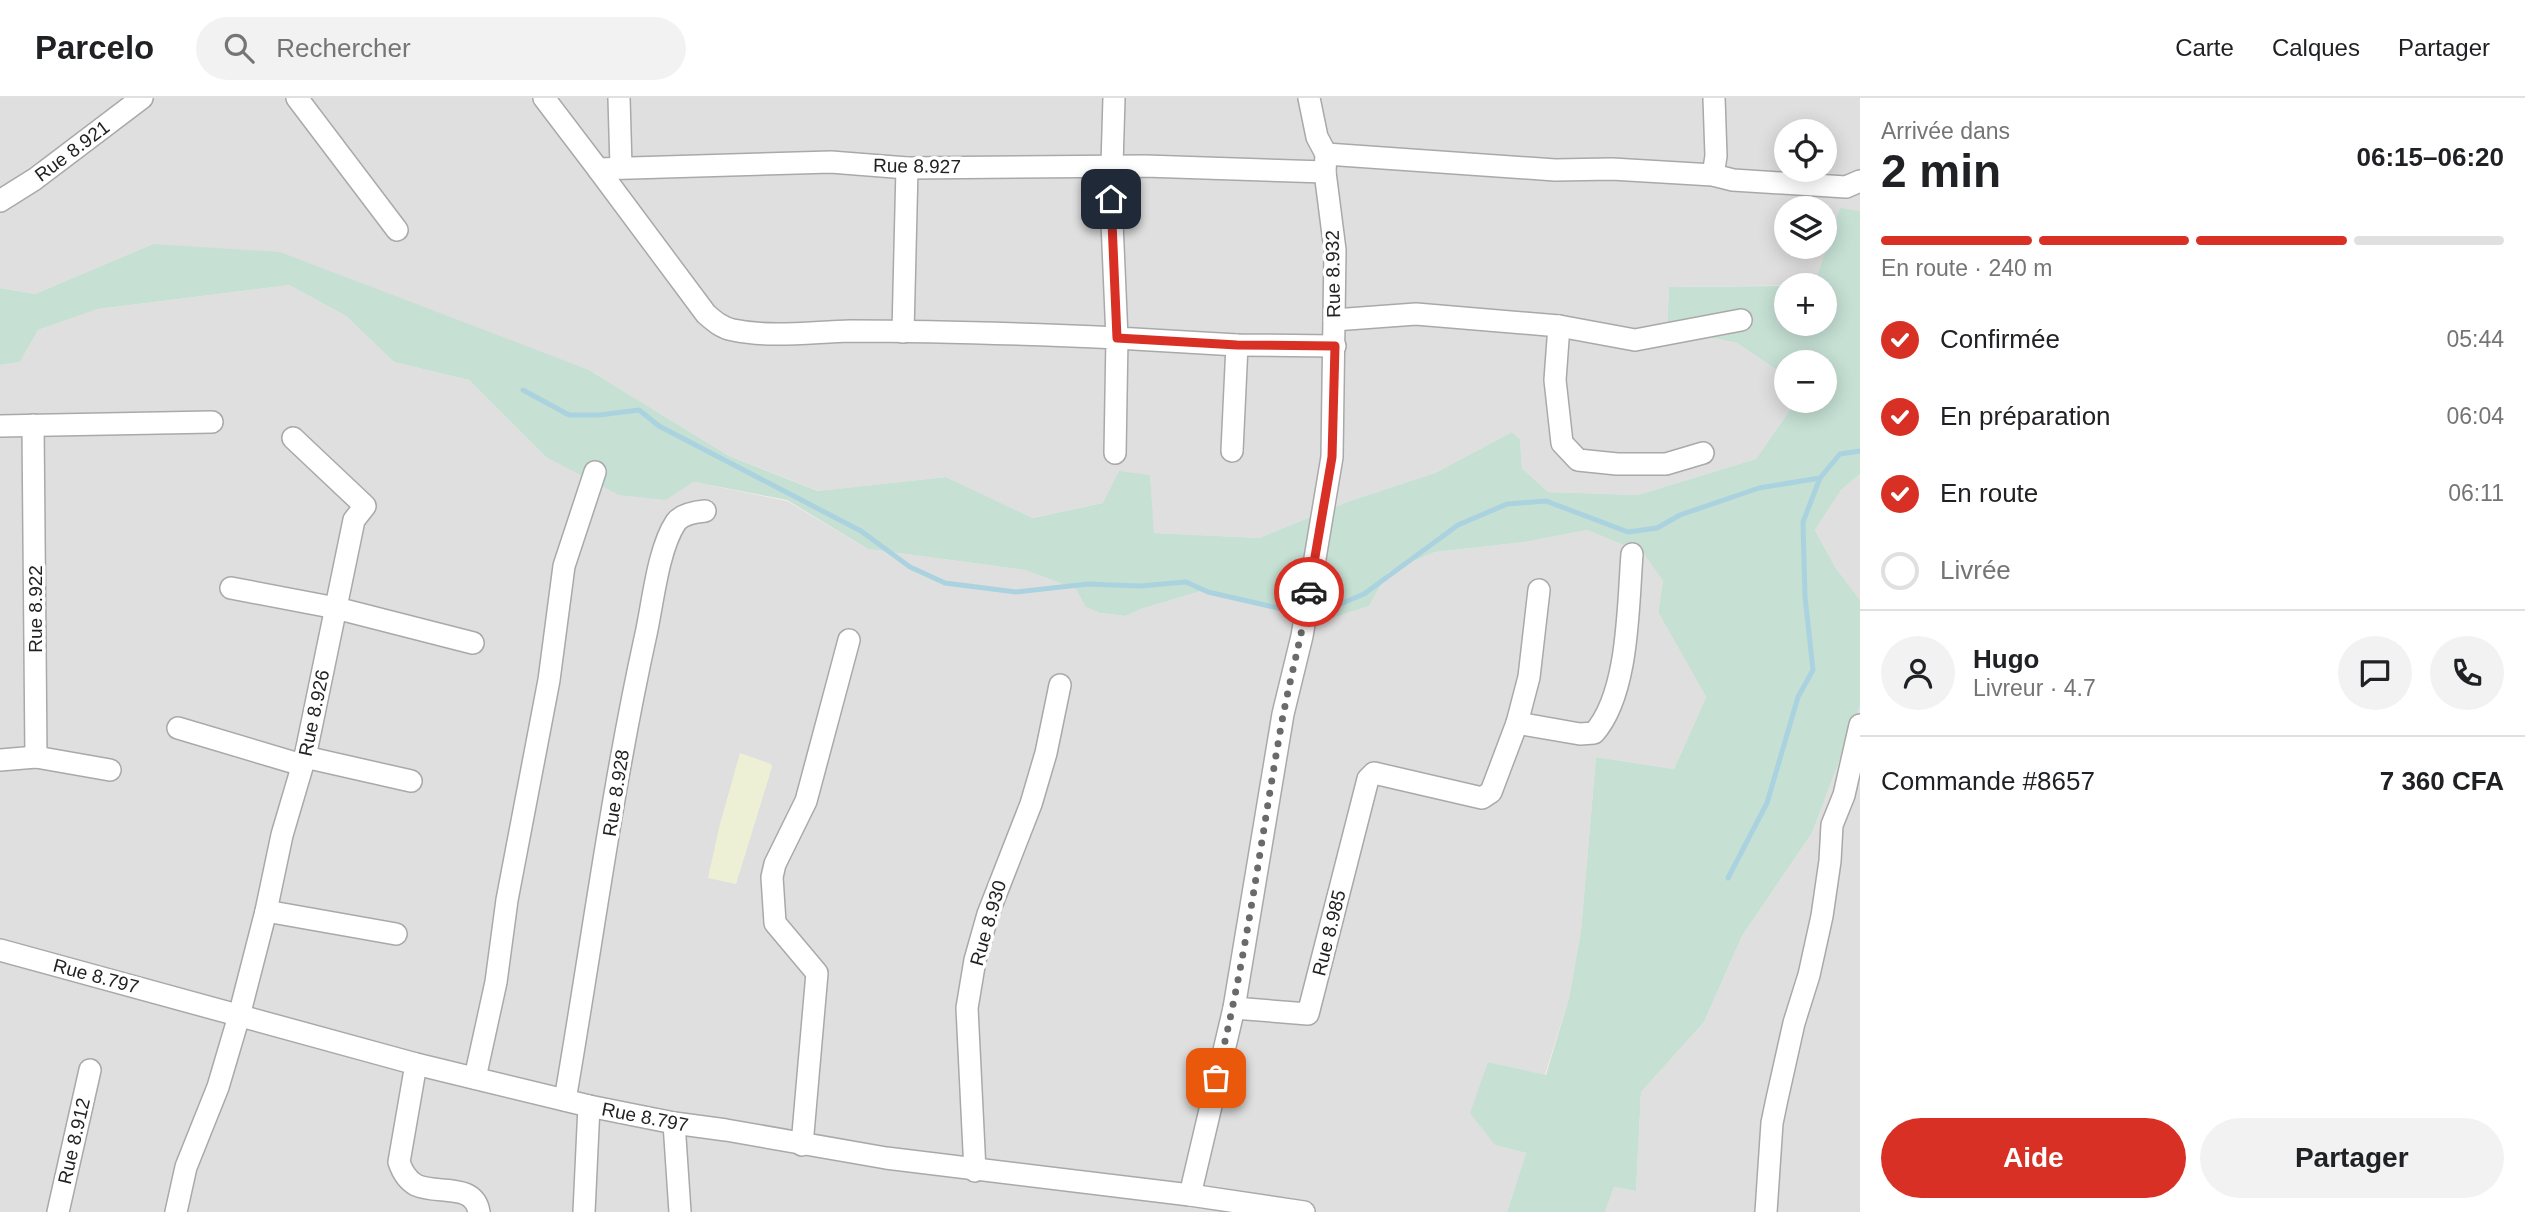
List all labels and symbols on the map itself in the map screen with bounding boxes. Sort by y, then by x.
street label: Rue 8.921 [31,116,113,186]
street label: Rue 8.927 [873,155,961,177]
pin [1081,169,1141,229]
street label: Rue 8.932 [1322,230,1344,318]
courier [1274,557,1344,627]
street label: Rue 8.922 [25,565,46,653]
street label: Rue 8.926 [295,668,333,758]
street label: Rue 8.928 [599,748,633,838]
street label: Rue 8.930 [966,878,1010,968]
street label: Rue 8.985 [1308,888,1350,978]
street label: Rue 8.797 [51,955,141,997]
pin [1186,1048,1246,1108]
street label: Rue 8.912 [54,1096,94,1186]
street label: Rue 8.797 [600,1098,690,1136]

